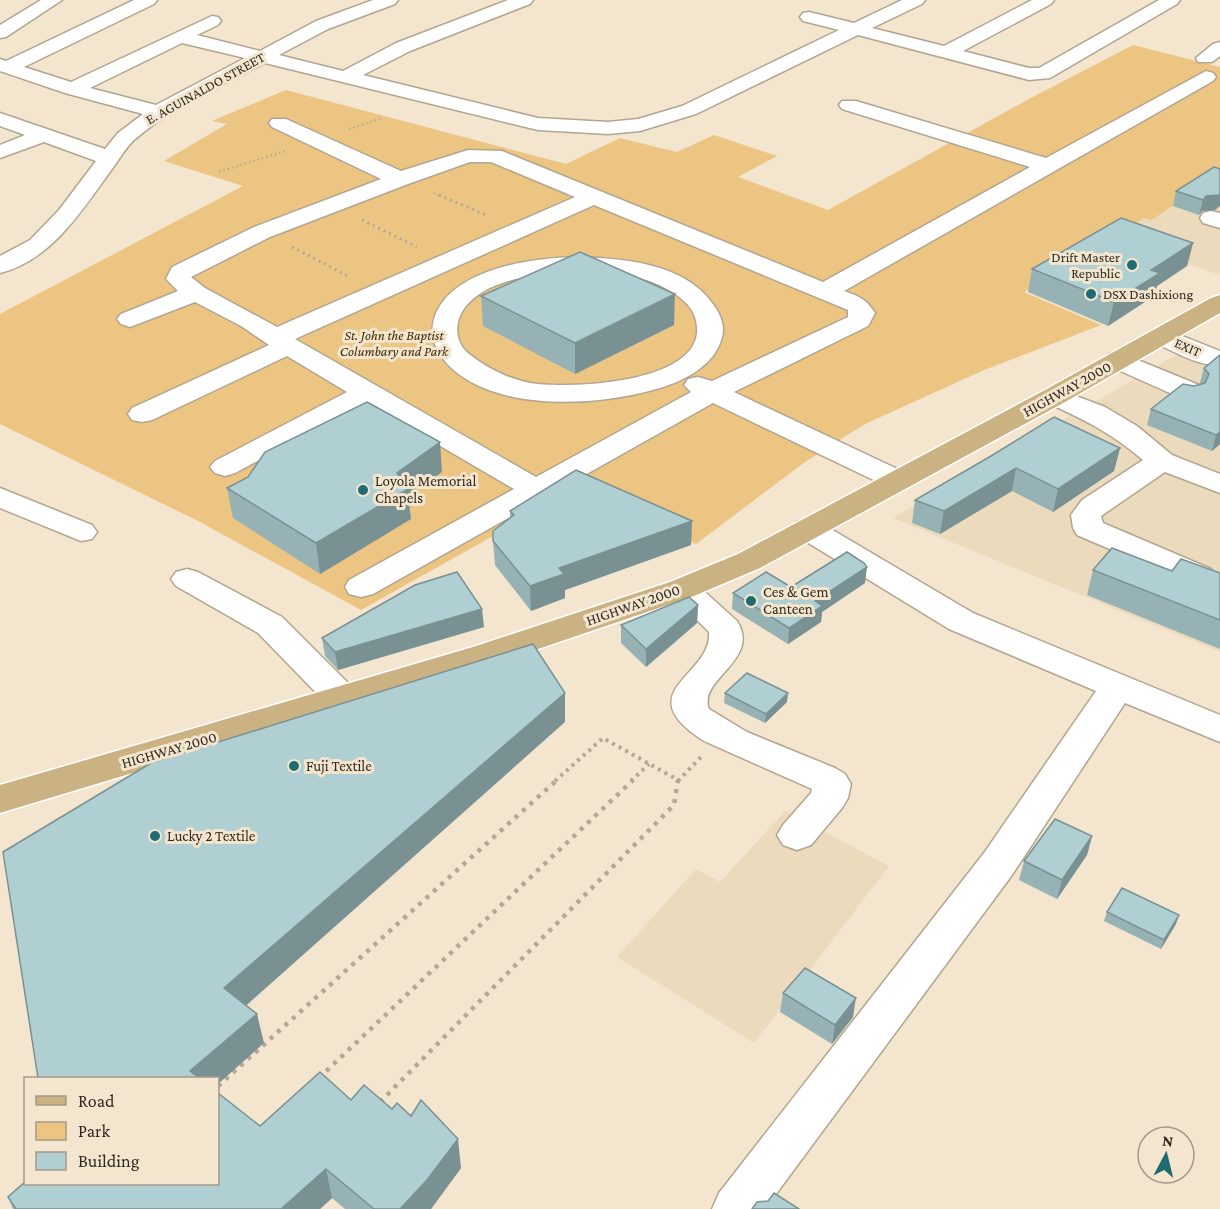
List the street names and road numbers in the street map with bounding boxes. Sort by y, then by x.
street label: E. AGUINALDO STREET [143,48,268,127]
street label: EXIT [1172,334,1204,360]
street label: HIGHWAY 2000 [1020,358,1114,420]
street label: HIGHWAY 2000 [584,581,682,629]
street label: HIGHWAY 2000 [120,729,218,771]

